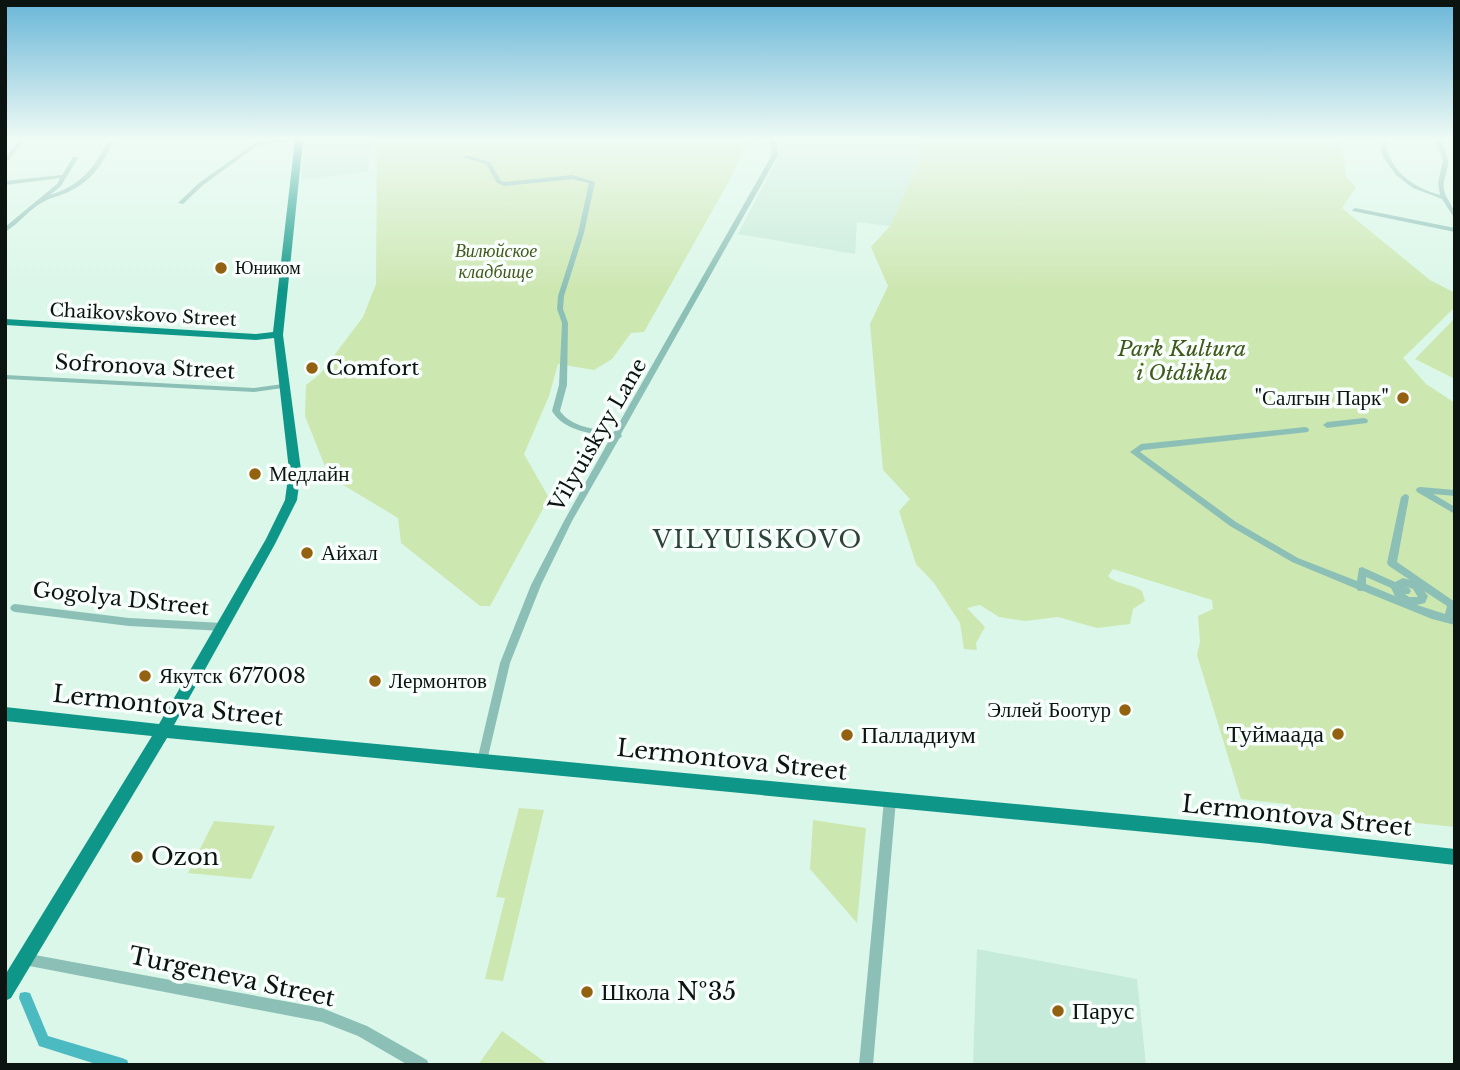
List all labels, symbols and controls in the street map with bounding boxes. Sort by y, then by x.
park label: Вилюйское кладбище [455,240,537,283]
place label: Юником [235,257,301,279]
marker: Юником [213,260,229,276]
street label: Chaikovskovo Street [49,299,237,331]
park label: Park Kultura i Otdikha [1117,336,1246,386]
street label: Sofronova Street [54,349,236,385]
street label: Vilyuiskyy Lane [543,354,652,517]
place label: Comfort [326,355,419,381]
marker: Comfort [304,360,320,376]
place label: "Салгын Парк" [1254,385,1389,411]
marker: "Салгын Парк" [1395,390,1411,406]
place label: Медлайн [269,461,349,487]
marker: Медлайн [247,466,263,482]
district label: VILYUISKOVO [652,525,863,554]
place label: Айхал [321,540,378,566]
marker: Айхал [299,545,315,561]
street label: Gogolya DStreet [31,577,211,621]
place label: Якутск 677008 [159,663,306,689]
marker: Якутск 677008 [137,668,153,684]
place label: Лермонтов [389,668,487,694]
marker: Лермонтов [367,673,383,689]
street label: Lermontova Street [51,679,285,732]
place label: Эллей Боотур [987,697,1111,723]
marker: Эллей Боотур [1117,702,1133,718]
place label: Туймаада [1227,719,1324,748]
place label: Палладиум [861,720,976,749]
marker: Туймаада [1330,726,1346,742]
marker: Палладиум [839,727,855,743]
street label: Lermontova Street [615,733,849,786]
street label: Lermontova Street [1180,789,1414,842]
place label: Ozon [151,842,219,871]
marker: Ozon [129,849,145,865]
street label: Turgeneva Street [126,941,338,1013]
place label: Школа №35 [601,977,736,1006]
marker: Школа №35 [579,984,595,1000]
place label: Парус [1072,996,1134,1025]
marker: Парус [1050,1003,1066,1019]

